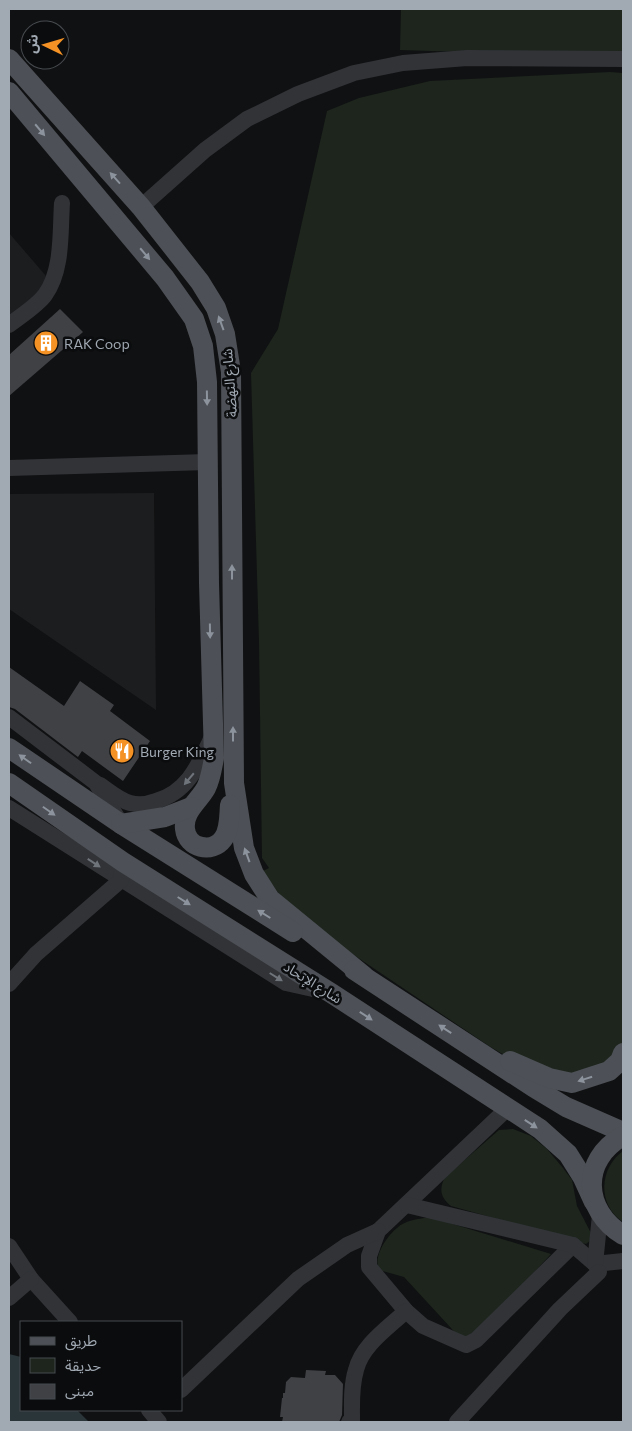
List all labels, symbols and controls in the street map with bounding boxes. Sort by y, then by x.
north arrow [20,20,70,70]
text: ش [22,34,41,54]
one-way arrow [34,123,46,135]
one-way arrow [109,173,121,185]
one-way arrow [139,247,150,260]
one-way arrow [217,315,225,330]
building icon: RAK Coop [33,330,59,356]
place label: RAK Coop [64,335,130,352]
street label: شارع النهضة [218,348,243,418]
one-way arrow [203,391,211,407]
one-way arrow [228,564,236,580]
one-way arrow [206,623,214,639]
one-way arrow [229,726,237,742]
restaurant icon: Burger King [109,738,135,764]
place label: Burger King [140,743,215,760]
one-way arrow [18,754,31,764]
one-way arrow [183,773,194,786]
one-way arrow [42,806,56,816]
one-way arrow [243,847,251,862]
one-way arrow [87,858,100,867]
one-way arrow [178,896,191,906]
one-way arrow [258,909,271,918]
street label: شارع الإتحاد [279,957,345,1009]
one-way arrow [269,972,283,981]
one-way arrow [359,1011,373,1021]
one-way arrow [438,1025,452,1034]
one-way arrow [577,1076,592,1084]
one-way arrow [525,1119,538,1128]
legend [20,1321,182,1411]
text: طريق [65,1331,97,1351]
text: حديقة [65,1356,101,1374]
text: مبنى [65,1381,94,1400]

